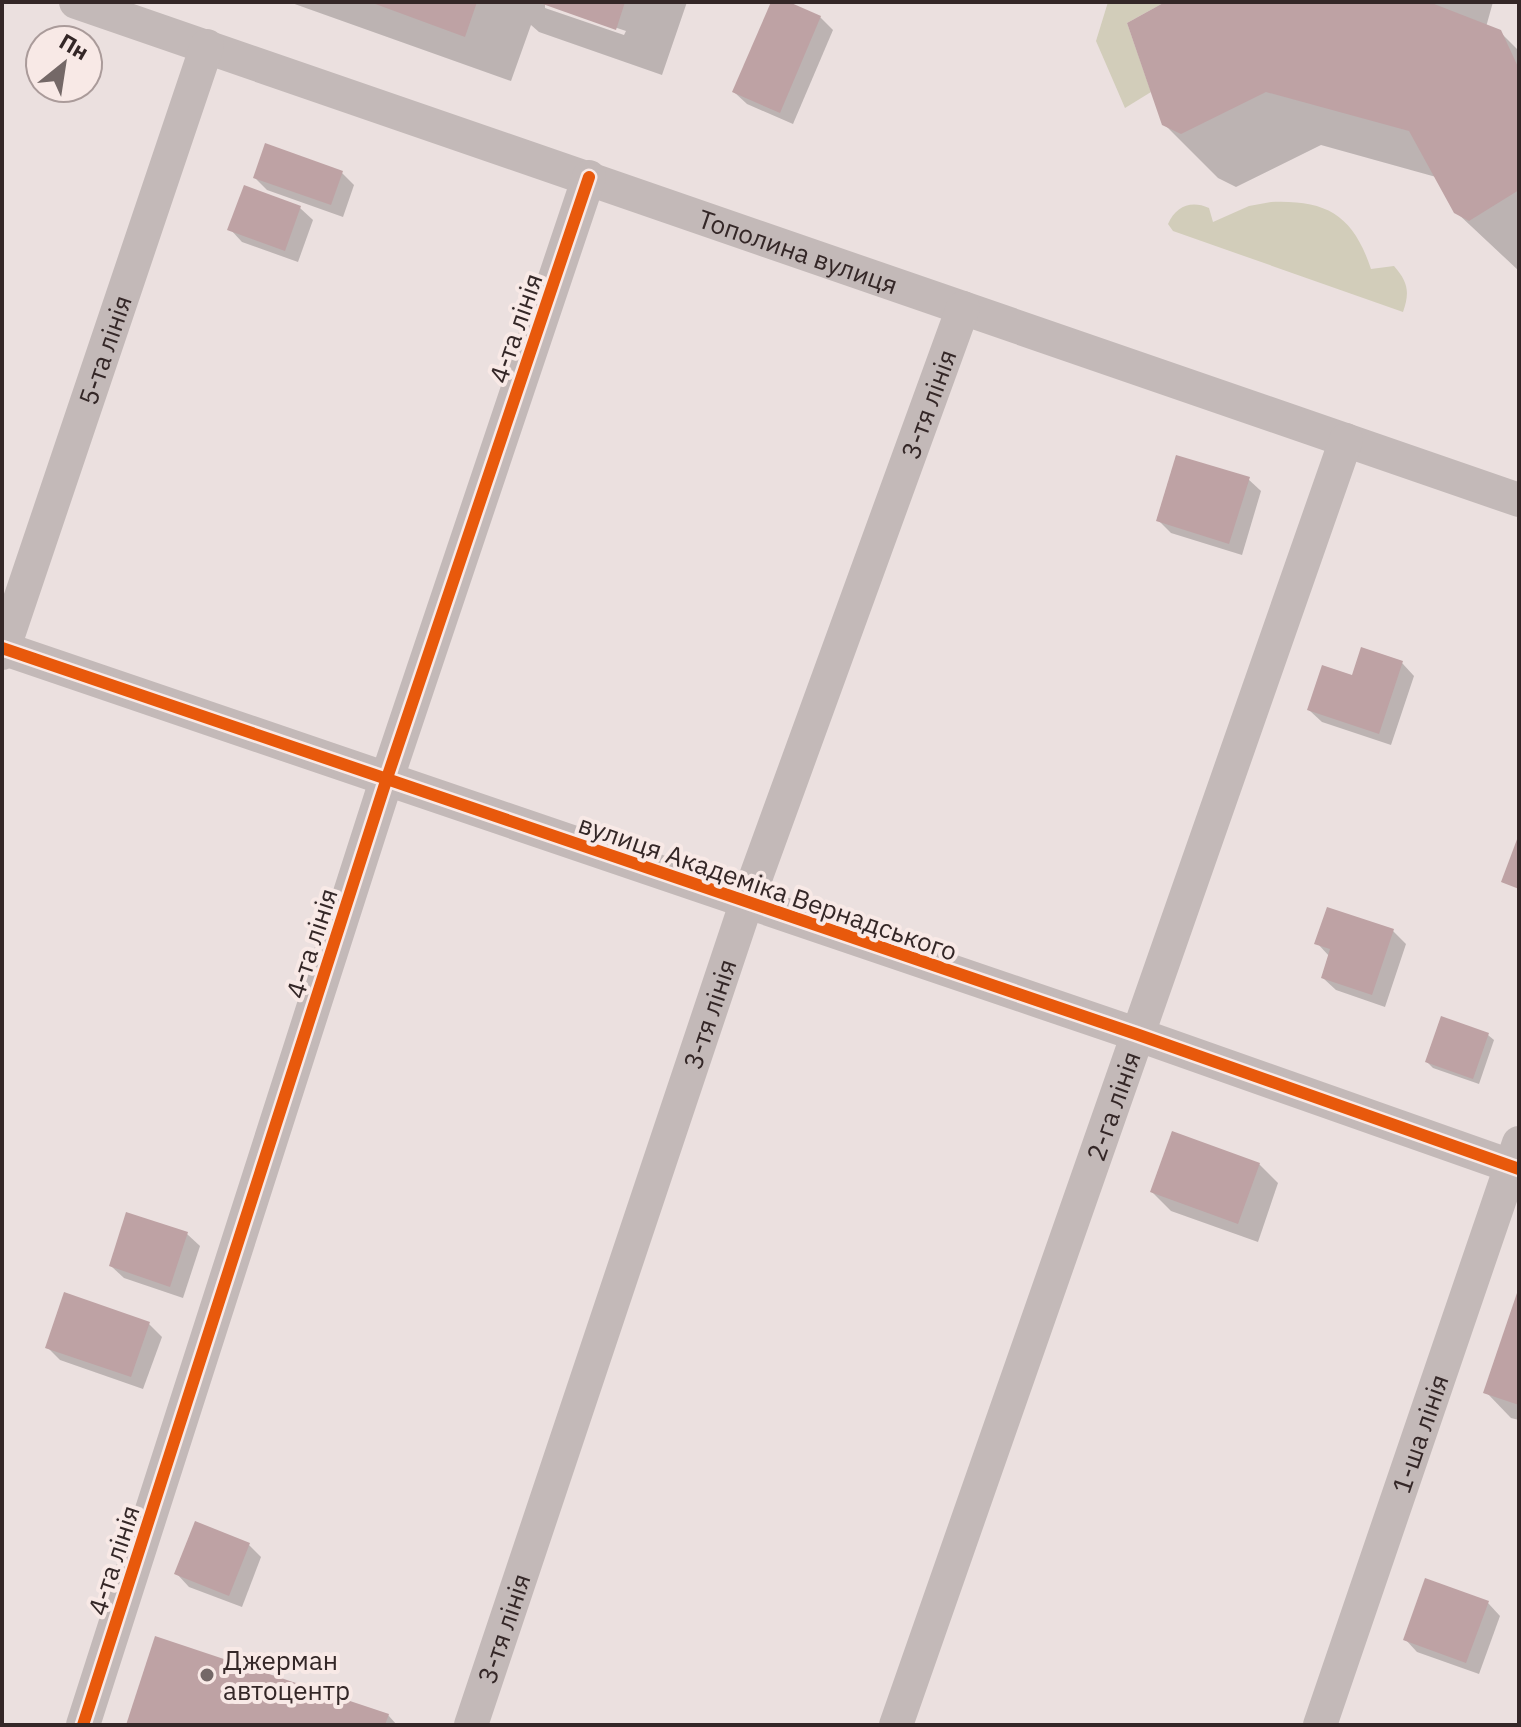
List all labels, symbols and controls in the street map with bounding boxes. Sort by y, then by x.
north arrow [24,24,104,104]
text: Пн [54,26,94,66]
street label: Тополина вулиця [694,201,902,301]
street label: 4-та лінія [480,269,550,387]
street label: 5-та лінія [70,290,139,409]
street label: 3-тя лінія [893,345,964,463]
street label: вулиця Академіка Вернадського [574,806,962,968]
street label: 4-та лінія [277,884,345,1002]
street label: 3-тя лінія [675,954,743,1073]
street label: 2-га лінія [1078,1047,1148,1165]
street label: 1-ша лінія [1384,1370,1456,1498]
street label: 4-та лінія [79,1501,147,1619]
street label: 3-тя лінія [469,1569,538,1688]
place label: Джерман автоцентр [223,1643,350,1707]
marker: Джерман автоцентр [198,1666,216,1684]

